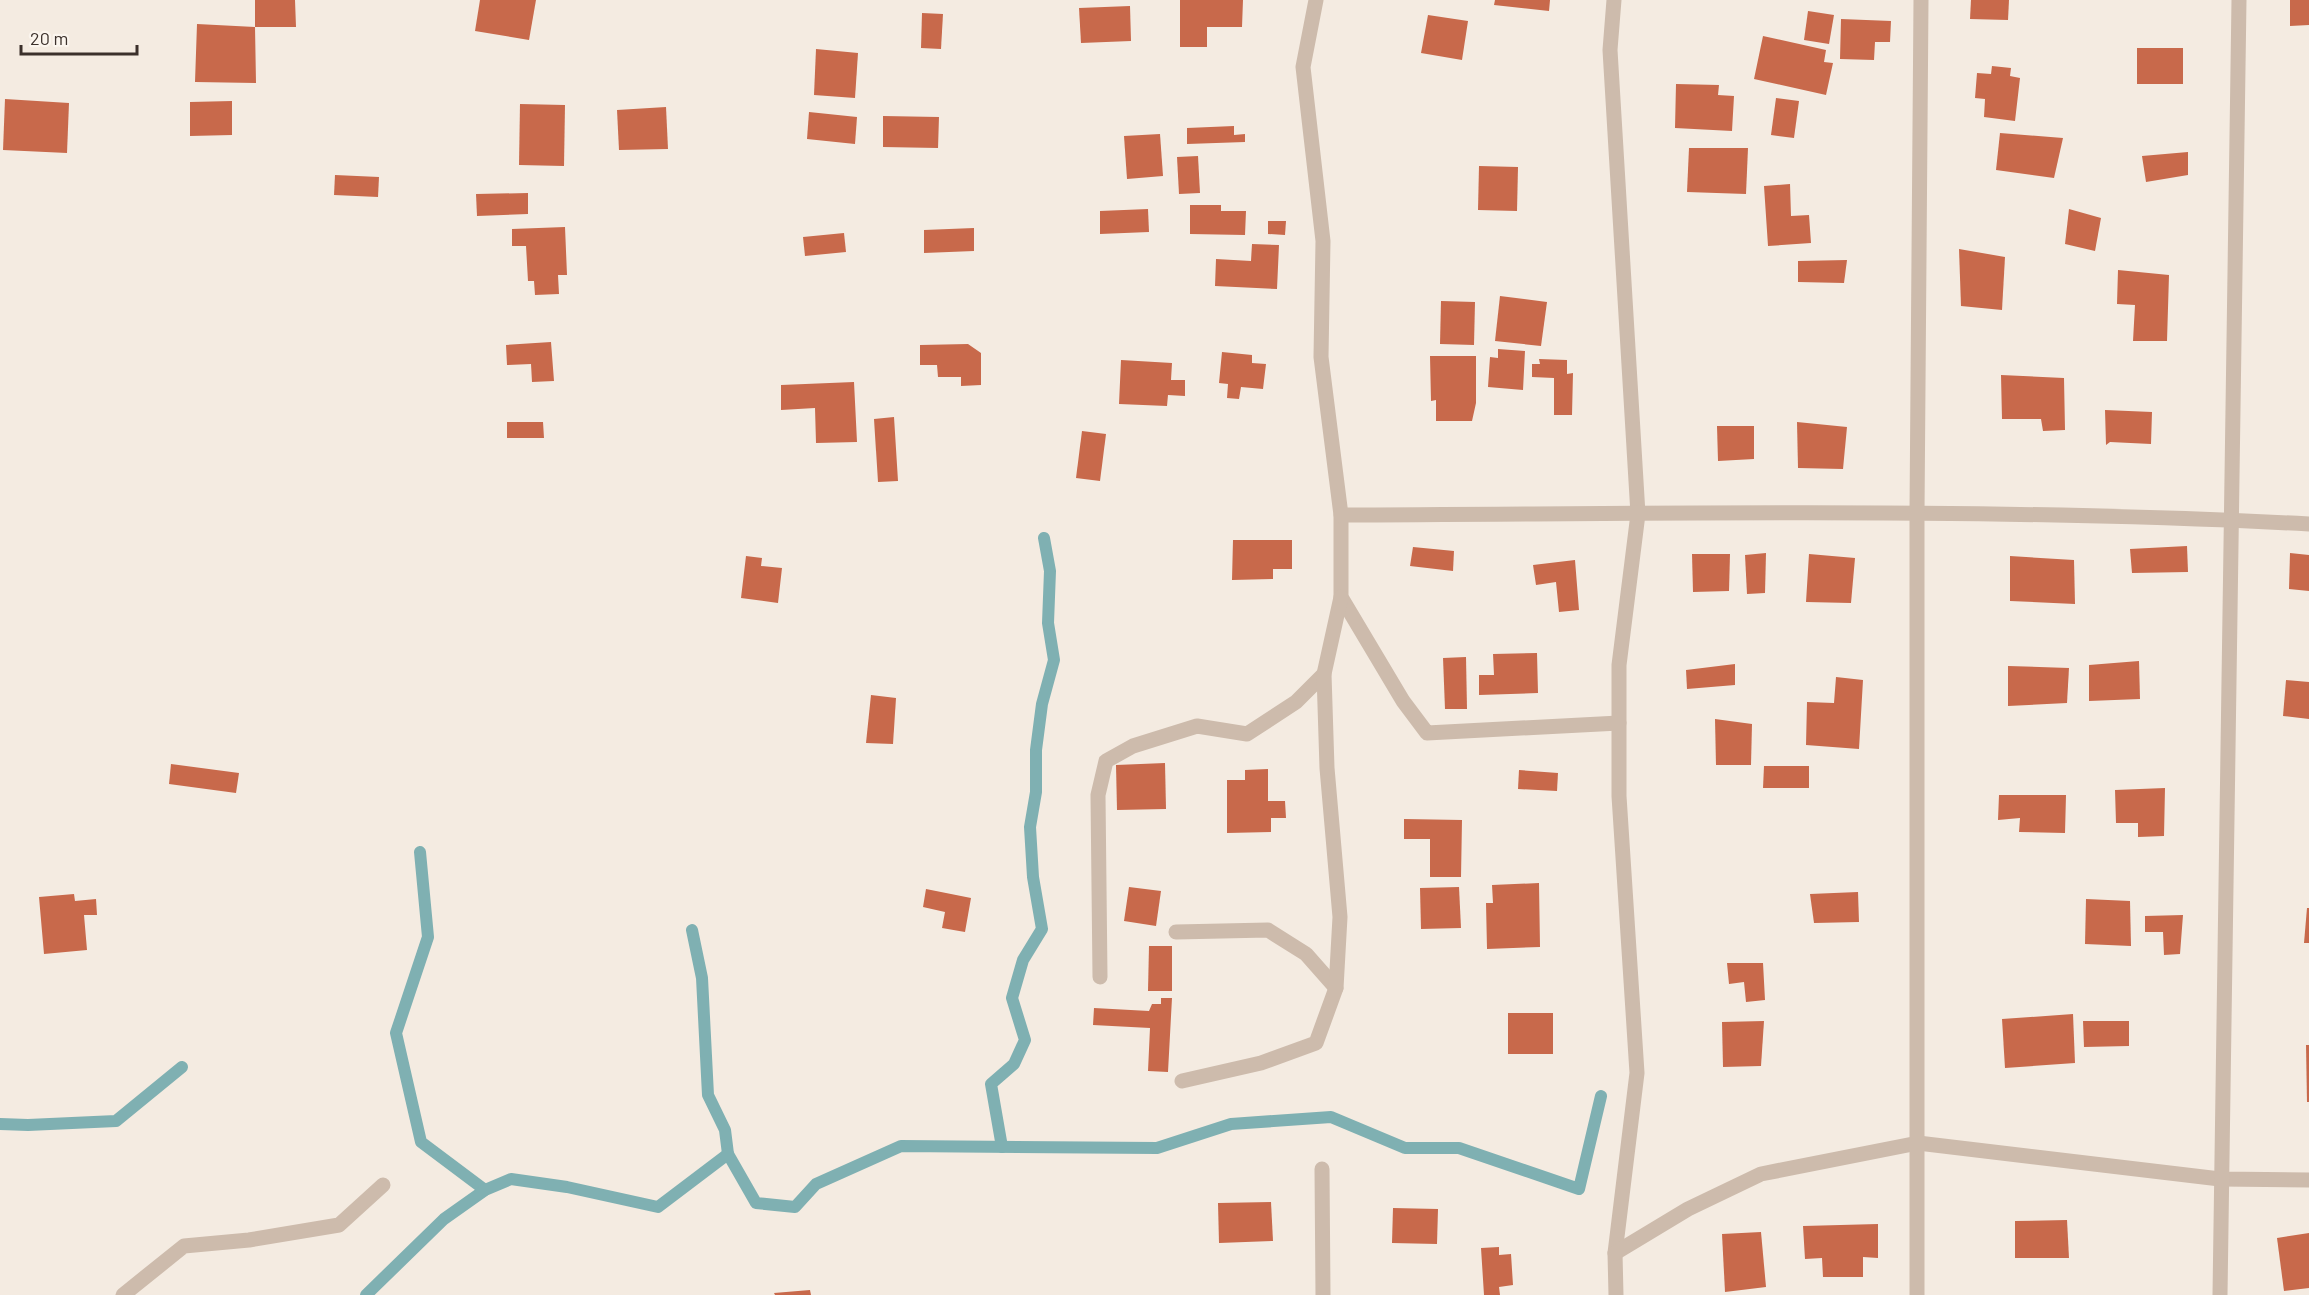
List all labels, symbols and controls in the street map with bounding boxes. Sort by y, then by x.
scale bar [21,18,136,56]
text: 20 m [30,27,68,49]

